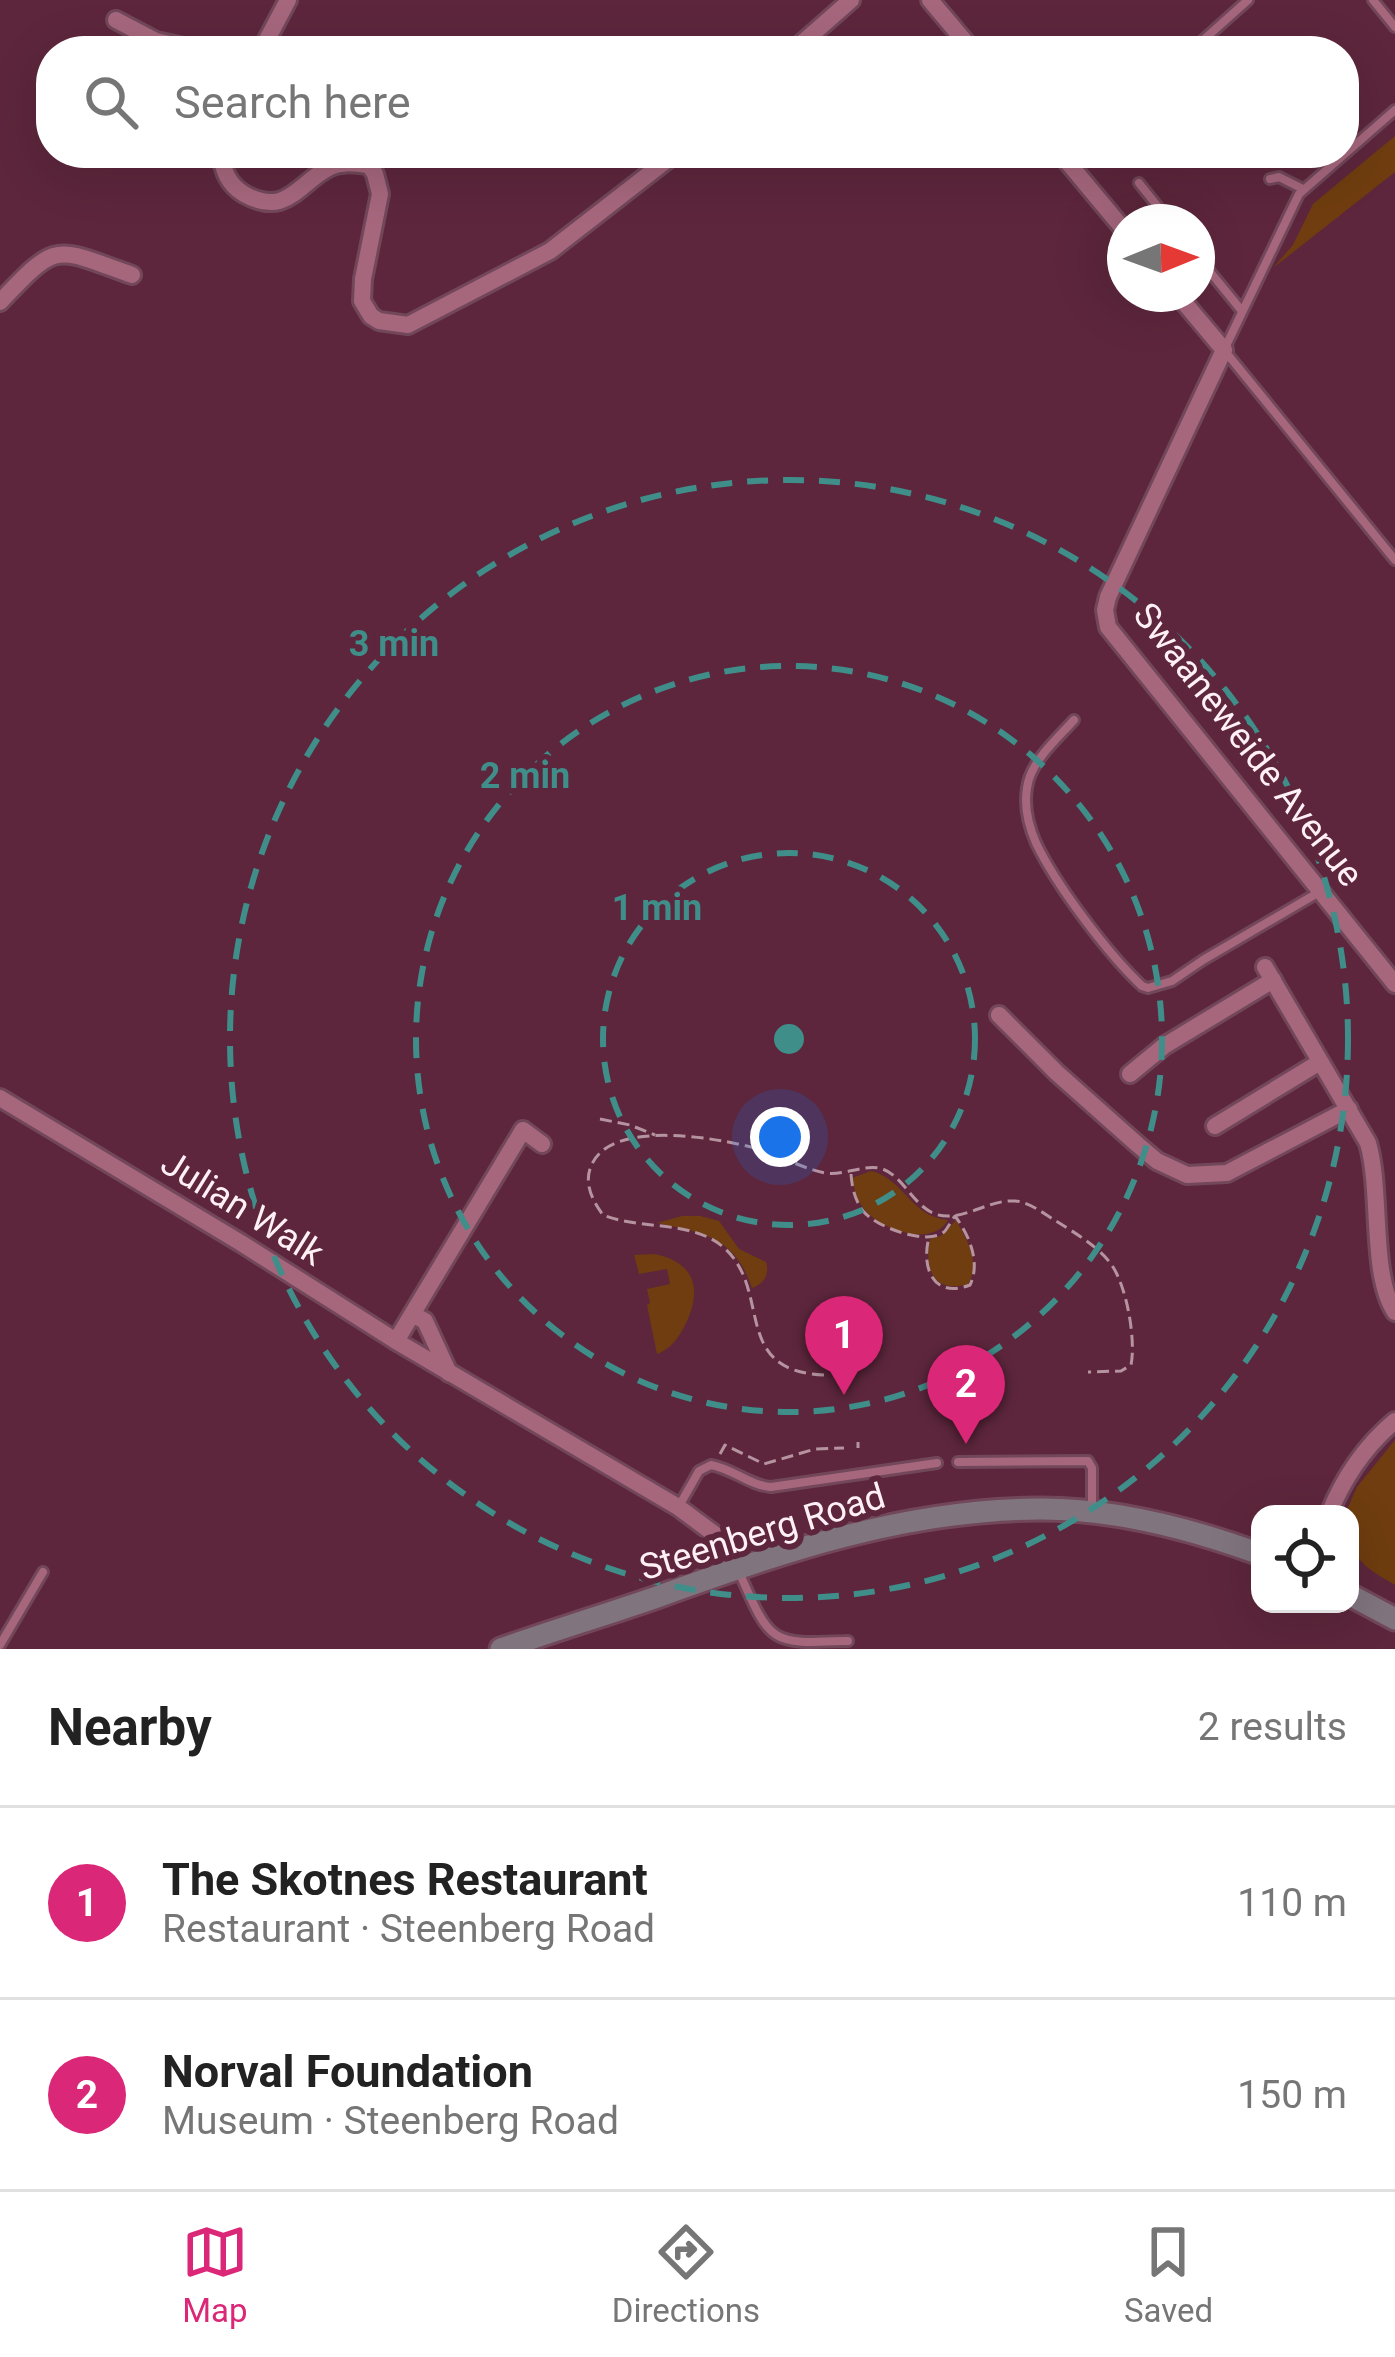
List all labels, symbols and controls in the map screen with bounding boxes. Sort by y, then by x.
search box [36,36,1359,168]
icon: search [78,69,144,135]
text: Search here [174,76,411,129]
north arrow [1107,204,1215,312]
street label: Swaaneweide Avenue [1125,595,1372,894]
text: 3 min [349,623,439,665]
text: 2 min [480,755,570,797]
text: 1 min [612,887,702,929]
centre of rings [768,1018,810,1060]
your location [750,1107,810,1167]
street label: Julian Walk [154,1141,332,1275]
pin: 1 [805,1296,883,1395]
pin: 2 [927,1345,1005,1444]
street label: Steenberg Road [635,1475,890,1589]
map controls [1251,1505,1359,1613]
button: locate [1251,1505,1359,1613]
text: Nearby [48,1698,212,1757]
text: 2 results [1198,1704,1347,1750]
text: The Skotnes Restaurant [162,1853,648,1906]
text: 1 [76,1880,98,1926]
text: 110 m [1237,1880,1347,1926]
text: Restaurant · Steenberg Road [162,1906,655,1952]
text: Norval Foundation [162,2045,533,2098]
text: 2 [76,2072,98,2118]
text: 150 m [1237,2072,1347,2118]
text: Museum · Steenberg Road [162,2098,619,2144]
tab: Map [182,2219,248,2330]
tab: Directions [612,2219,760,2330]
tab: Saved [1124,2219,1213,2330]

